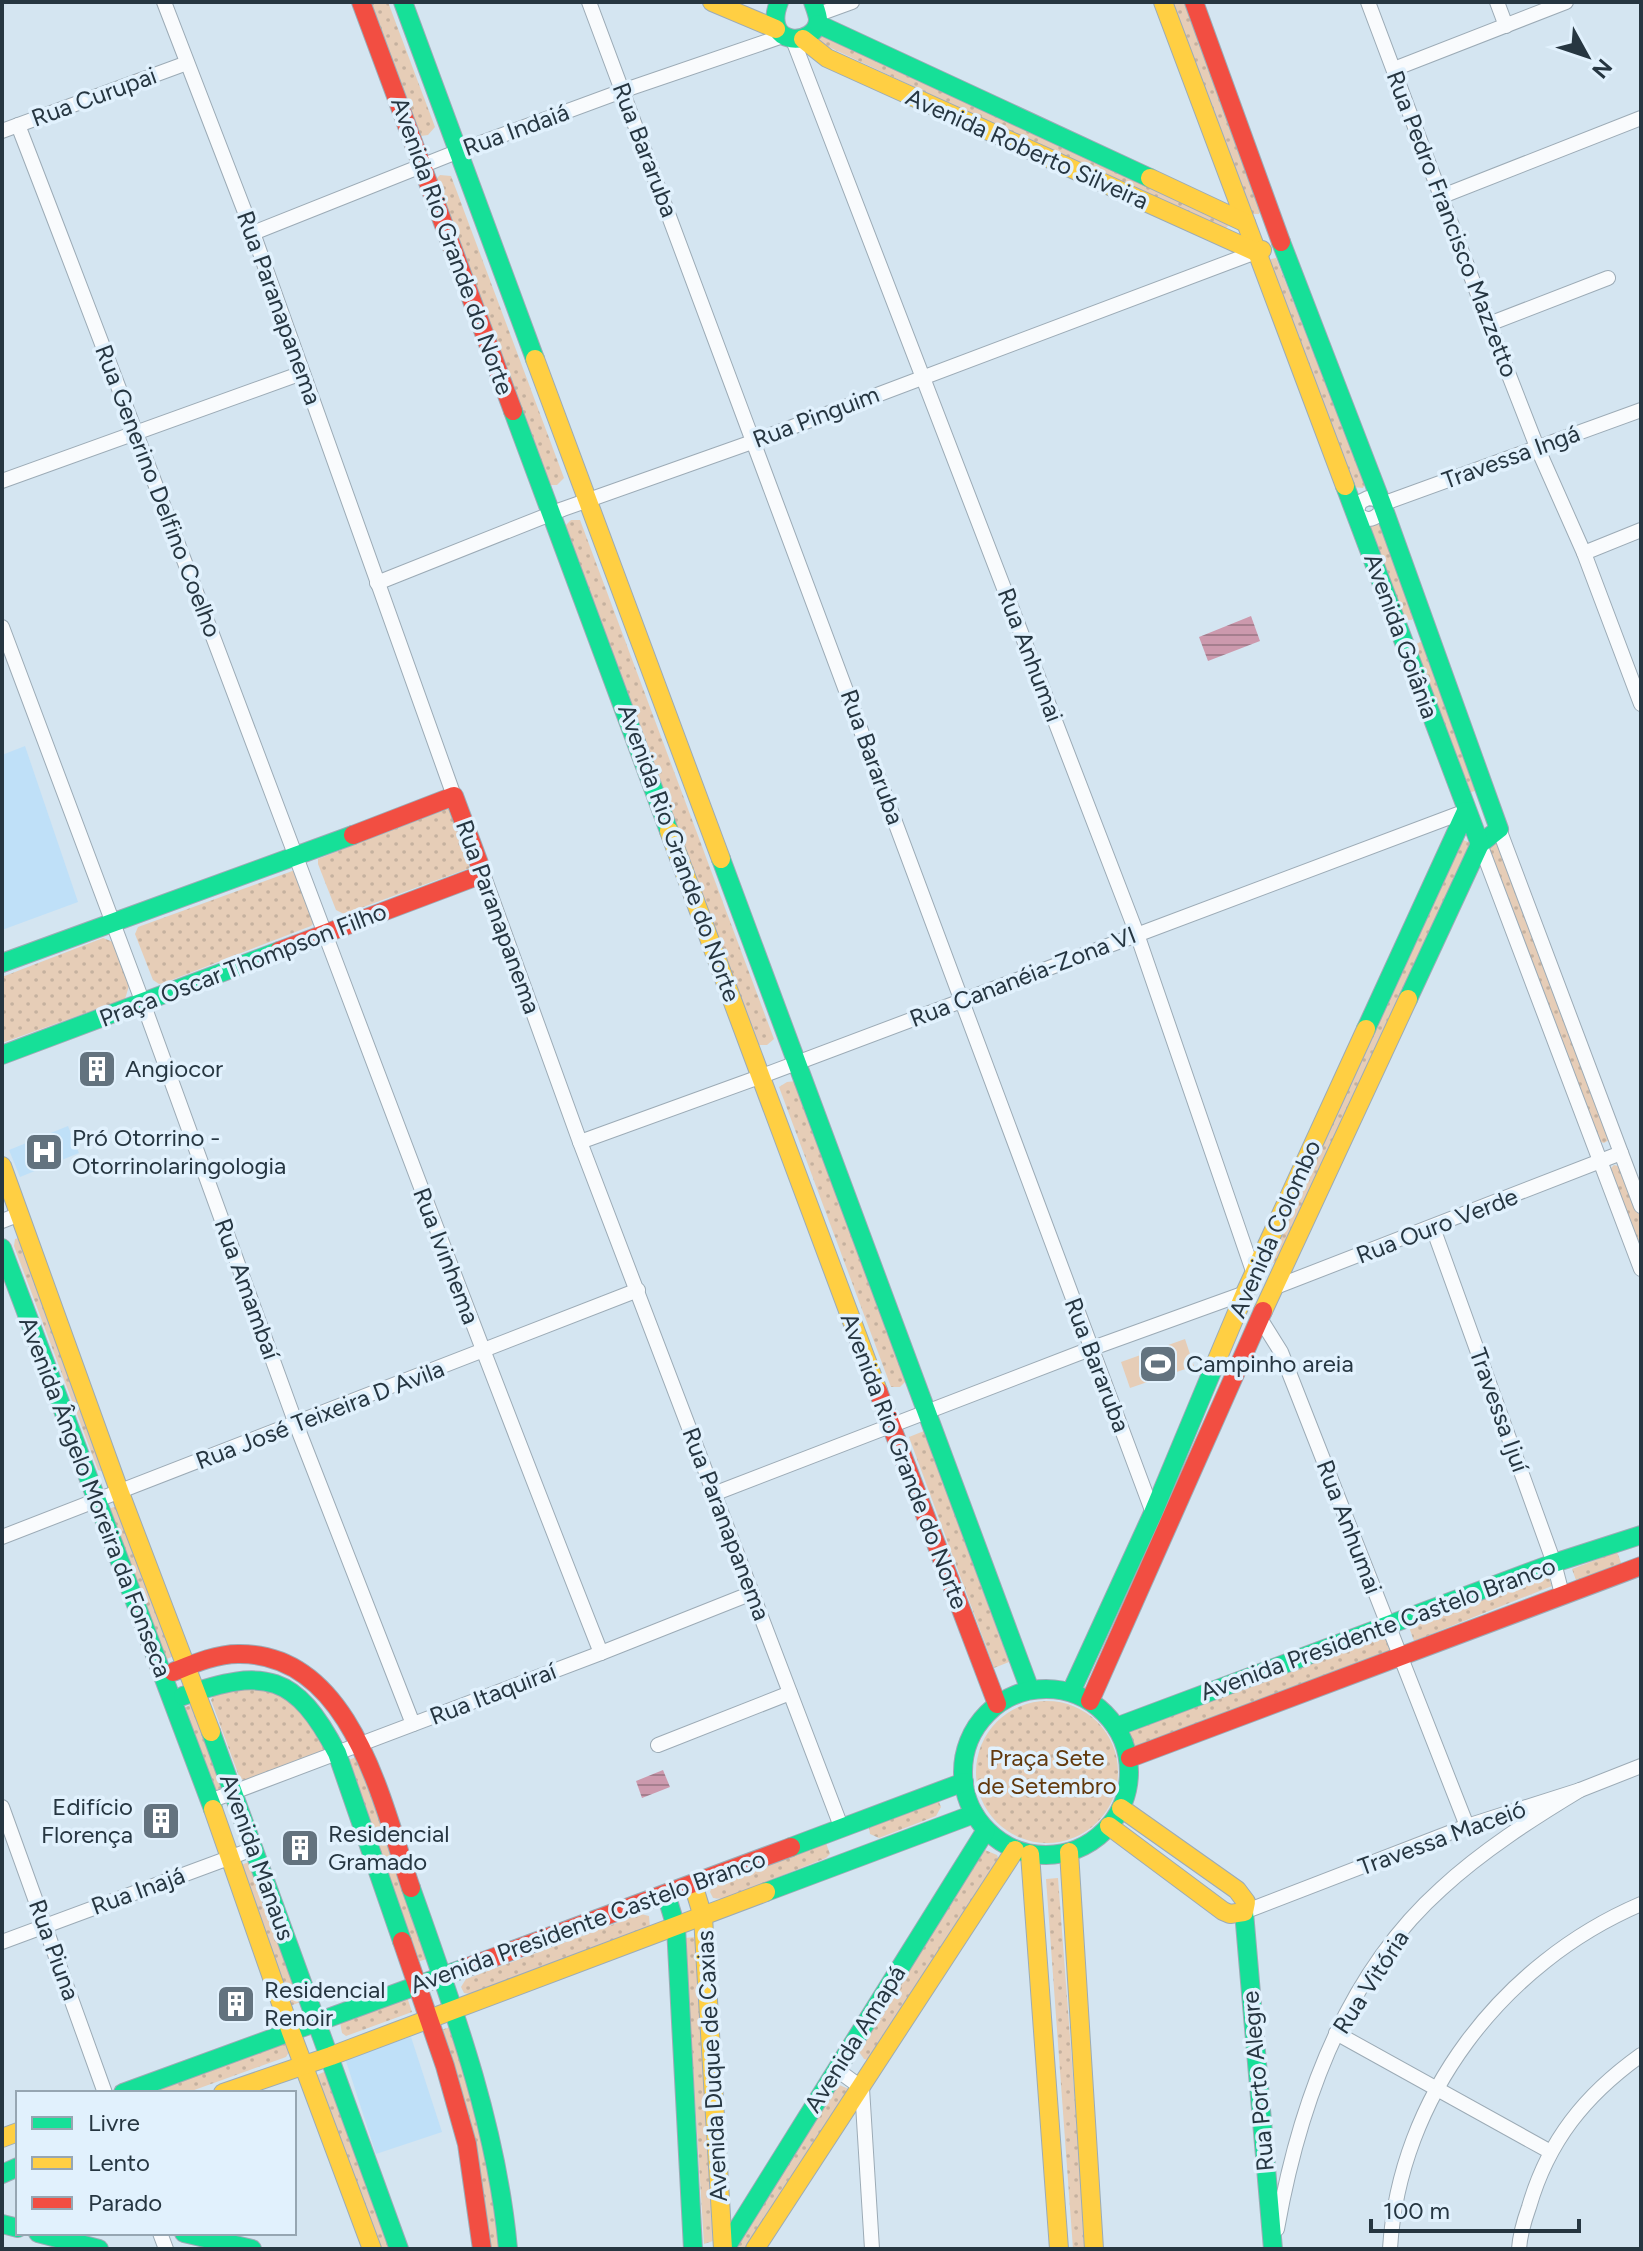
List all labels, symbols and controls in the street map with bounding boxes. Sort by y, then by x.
north arrow [1547,16,1627,96]
text: N [1586,53,1618,84]
street label: Rua Curupai [27,61,160,133]
street label: Rua Pedro Francisco Mazzetto [1381,67,1524,381]
street label: Rua Bararuba [607,79,684,221]
street label: Avenida Roberto Silveira [901,82,1153,215]
street label: Avenida Rio Grande do Norte [385,93,520,399]
street label: Rua Indaiá [459,97,573,162]
street label: Rua Paranapanema [231,207,328,409]
street label: Rua Generino Delfino Coelho [89,341,228,641]
street label: Rua Pinguim [749,379,883,454]
street label: Travessa Ingá [1438,418,1584,495]
street label: Avenida Goiânia [1358,549,1445,722]
street label: Rua Anhumai [992,584,1069,726]
street label: Rua Bararuba [835,685,910,828]
street label: Avenida Rio Grande do Norte [612,700,747,1006]
street label: Rua Paranapanema [450,816,547,1018]
street label: Praça Oscar Thompson Filho [95,896,390,1033]
street label: Rua Cananéia-Zona VI [906,920,1140,1033]
building icon: Angiocor [76,1048,118,1090]
place label: Angiocor [125,1054,223,1083]
place label: Pró Otorrino - Otorrinolaringologia [72,1123,286,1180]
hospital icon: Pró Otorrino - Otorrinolaringologia [23,1131,65,1173]
street label: Avenida Colombo [1222,1136,1327,1322]
street label: Rua Ouro Verde [1352,1181,1522,1270]
street label: Rua Ivinhema [407,1184,486,1328]
street label: Rua Amambaí [209,1214,287,1365]
street label: Rua Bararuba [1059,1294,1136,1436]
street label: Avenida Rio Grande do Norte [835,1309,974,1613]
street label: Avenida Ângelo Moreira da Fonseca [13,1313,178,1681]
sports icon: Campinho areia [1137,1343,1179,1385]
street label: Travessa Ijuí [1464,1344,1536,1477]
place label: Campinho areia [1186,1349,1354,1378]
street label: Rua José Teixeira D Avila [192,1354,448,1475]
street label: Rua Paranapanema [676,1423,777,1624]
street label: Rua Anhumai [1311,1456,1388,1598]
street label: Avenida Presidente Castelo Branco [1196,1551,1560,1706]
street label: Rua Itaquiraí [425,1656,561,1731]
park label: Praça Sete de Setembro [977,1743,1117,1800]
street label: Avenida Manaus [214,1770,301,1944]
place label: Edifício Florença [41,1792,133,1849]
street label: Travessa Maceió [1354,1794,1530,1881]
building icon: Edifício Florença [140,1800,182,1842]
place label: Residencial Gramado [328,1819,450,1876]
building icon: Residencial Gramado [279,1827,321,1869]
street label: Avenida Presidente Castelo Branco [406,1844,770,1999]
street label: Rua Inajá [87,1860,189,1921]
street label: Rua Piuna [23,1895,86,2004]
street label: Rua Vitória [1326,1924,1415,2039]
street label: Avenida Duque de Caxias [690,1930,733,2202]
street label: Avenida Amapá [798,1960,911,2118]
place label: Residencial Renoir [264,1975,386,2032]
building icon: Residencial Renoir [215,1983,257,2025]
street label: Rua Porto Alegre [1235,1990,1280,2173]
legend [16,2091,296,2235]
text: Livre [88,2108,140,2137]
text: Lento [88,2148,150,2177]
scale bar [1371,2183,1579,2233]
text: Parado [88,2188,162,2217]
text: 100 m [1383,2196,1450,2225]

